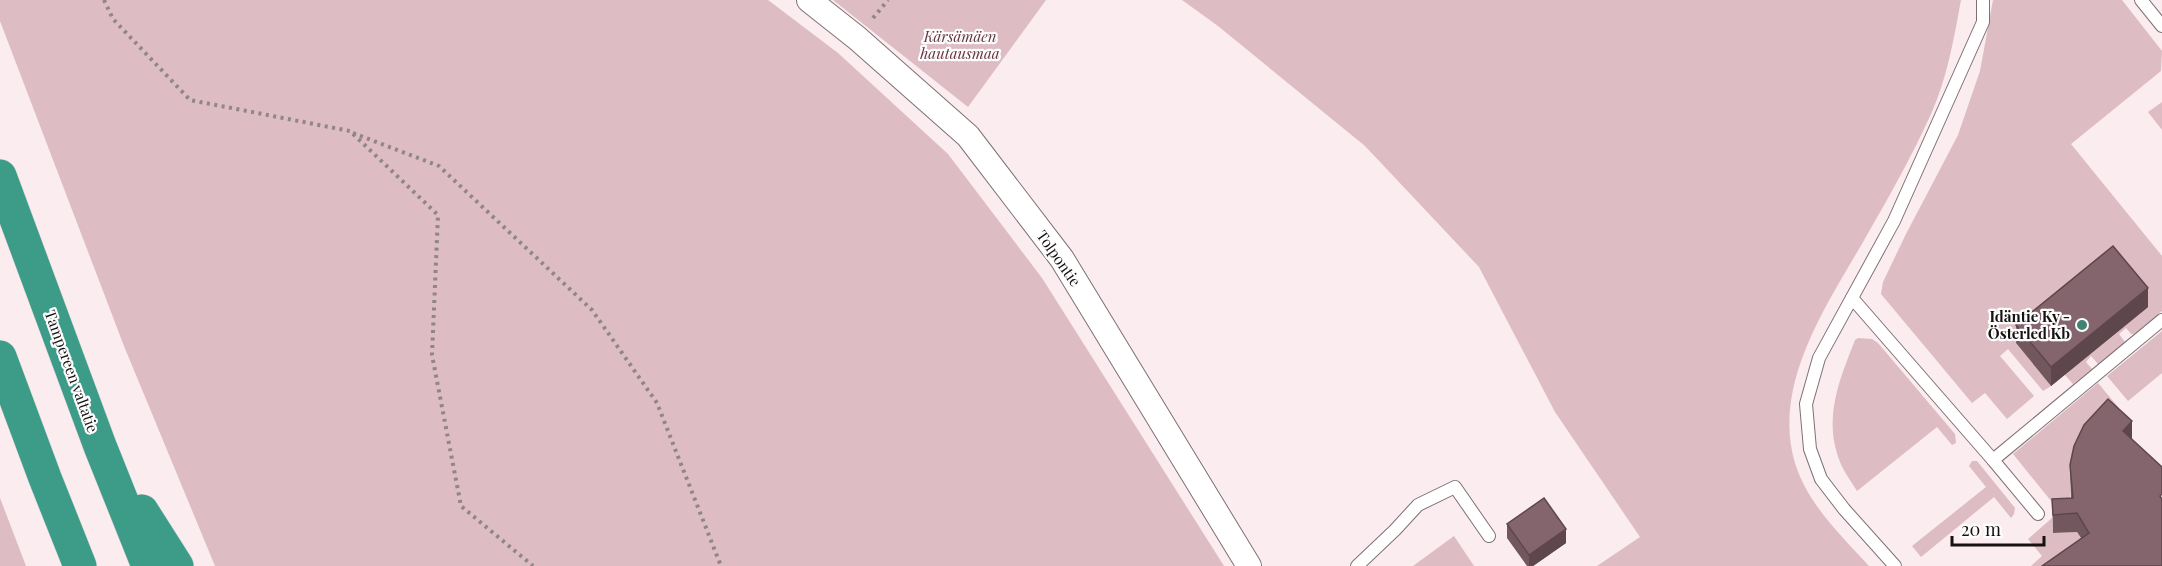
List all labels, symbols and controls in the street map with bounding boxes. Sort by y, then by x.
park label: Kärsämäen hautausmaa [919,26,1000,63]
street label: Tolpontie [1032,226,1086,290]
place label: Idäntie Ky - Österled Kb [1988,306,2070,343]
street label: Tampereen valtatie [41,307,103,435]
marker: Idäntie Ky - Österled Kb [2075,318,2089,332]
scale bar [1952,509,2044,547]
text: 20 m [1961,517,2001,541]

